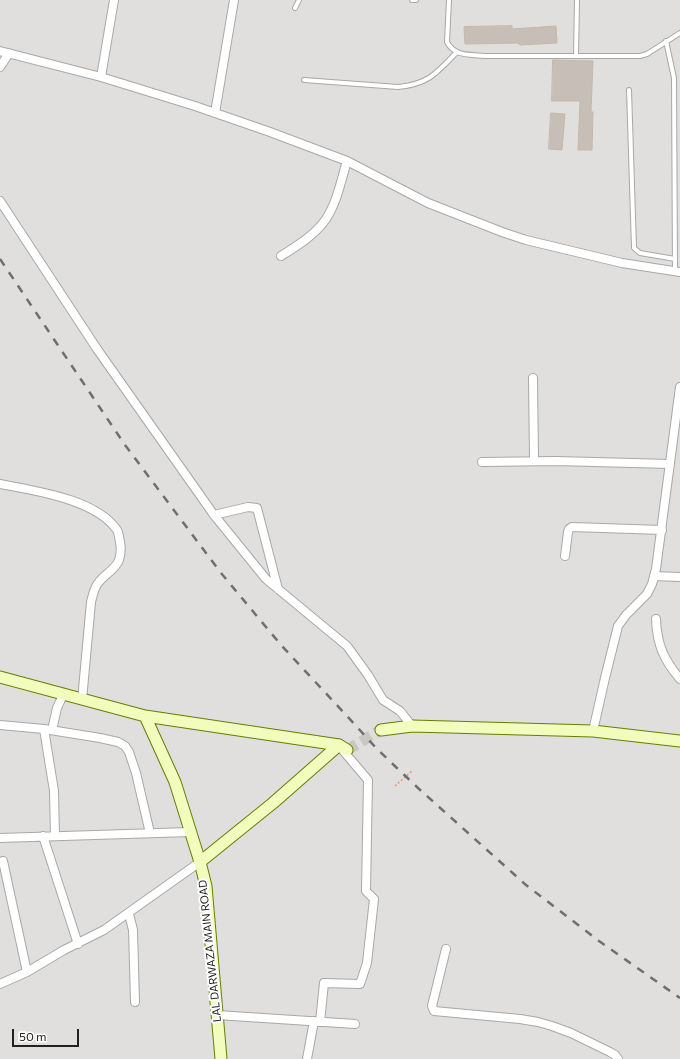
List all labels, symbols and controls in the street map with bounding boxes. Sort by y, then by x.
street label: LAL DARWAZA MAIN ROAD [196,879,224,1023]
scale bar [14,1021,81,1047]
text: 50 m [19,1029,47,1043]

